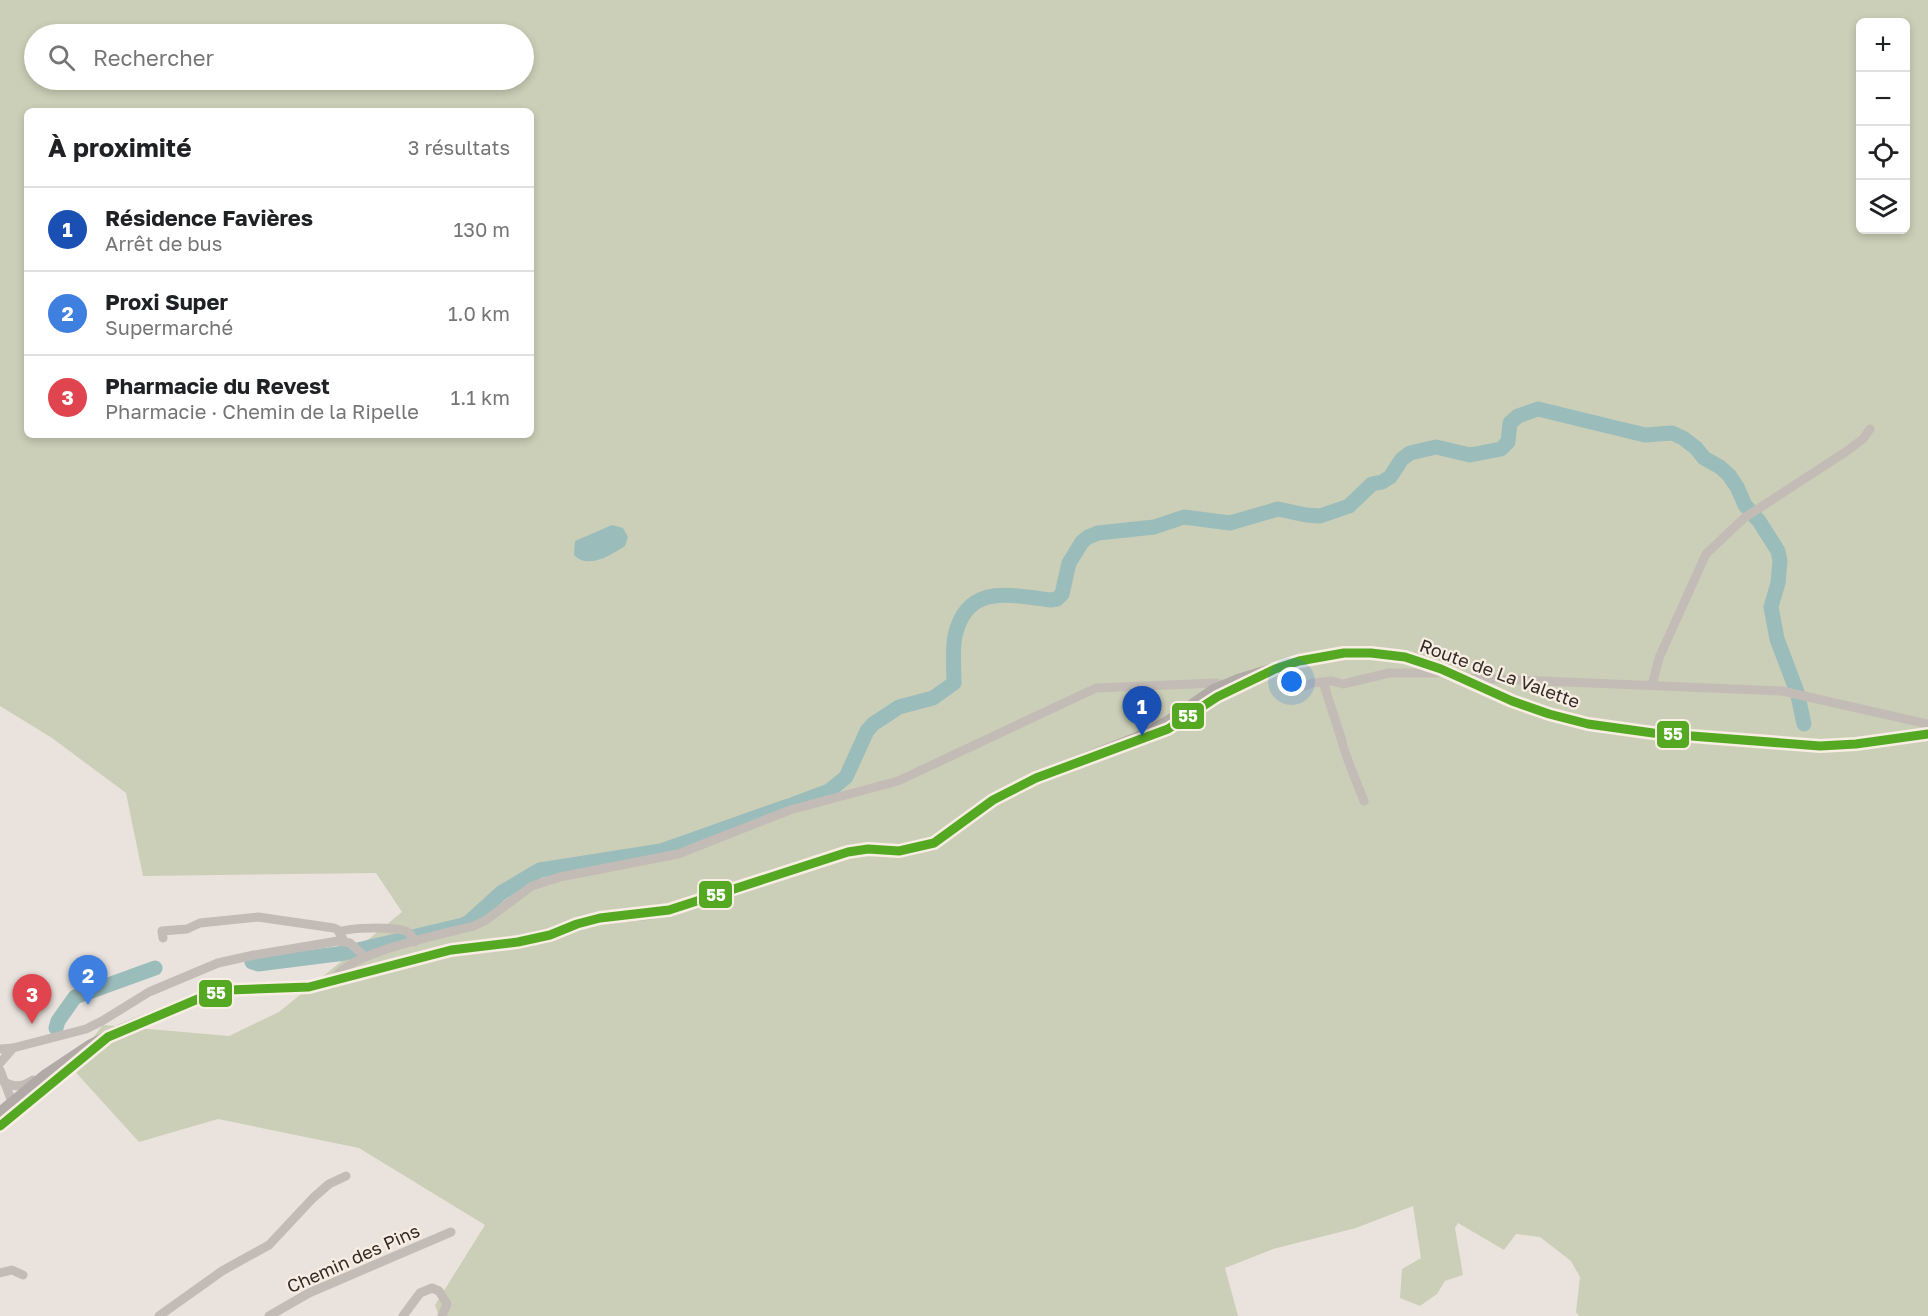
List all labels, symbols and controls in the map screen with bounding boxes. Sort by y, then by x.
map controls [1856,18,1910,234]
button: + [1856,18,1910,72]
search box [24,24,534,90]
icon: search [45,41,78,74]
text: Rechercher [93,44,214,71]
button: − [1856,72,1910,126]
button: locate [1856,126,1910,180]
text: À proximité [48,132,192,163]
text: 3 résultats [408,135,510,159]
button: layers [1856,180,1910,234]
text: Résidence Favières [105,204,313,231]
text: 1 [62,217,73,241]
text: 130 m [454,217,510,241]
text: Arrêt de bus [105,231,222,255]
text: Proxi Super [105,288,228,315]
text: 2 [61,301,74,325]
text: 1.0 km [448,301,510,325]
text: Supermarché [105,315,233,339]
text: Pharmacie du Revest [105,372,330,399]
text: 3 [61,385,74,409]
text: 1.1 km [451,385,510,409]
text: Pharmacie · Chemin de la Ripelle [105,399,419,423]
street label: Route de La Valette [1417,634,1583,712]
your location [1277,667,1306,696]
pin: 1 [1122,686,1162,736]
line badge: 55 [1171,702,1205,730]
text: 55 [1178,706,1198,726]
line badge: 55 [1656,720,1690,749]
text: 55 [1663,724,1683,744]
line badge: 55 [698,880,733,909]
text: 55 [706,885,726,905]
pin: 2 [68,956,107,1005]
pin: 3 [12,974,51,1024]
line badge: 55 [198,979,233,1008]
text: 55 [206,983,226,1003]
street label: Chemin des Pins [283,1219,423,1297]

